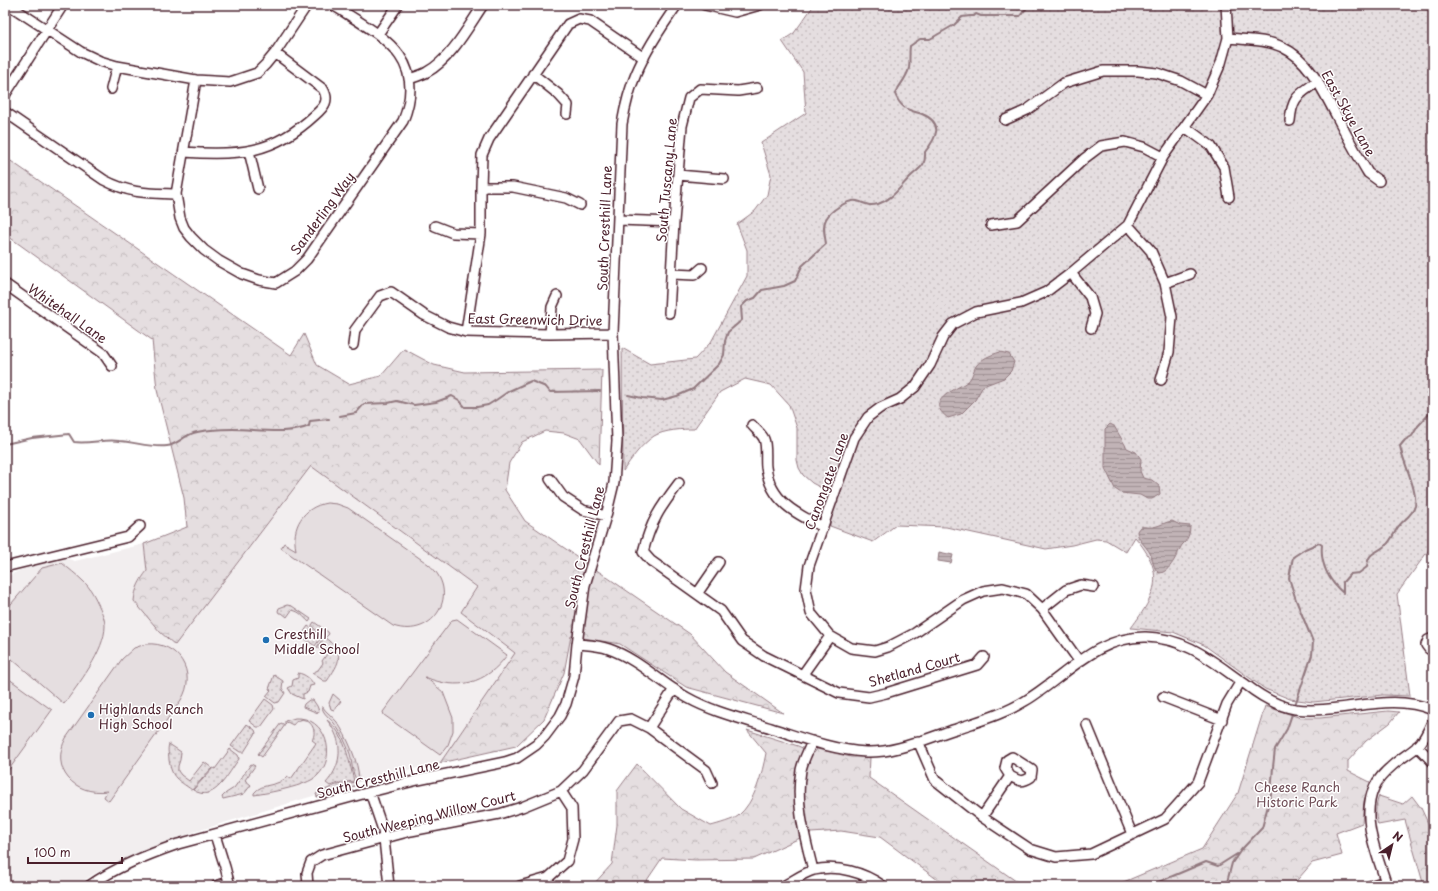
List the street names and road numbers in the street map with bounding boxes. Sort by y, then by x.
street label: East Skye Lane [1317,66,1381,160]
street label: South Tuscany Lane [651,117,681,243]
street label: South Cresthill Lane [592,165,616,291]
street label: Sanderling Way [285,168,359,258]
street label: Whitehall Lane [25,279,111,347]
street label: East Greenwich Drive [467,308,603,330]
street label: Canongate Lane [799,429,853,533]
street label: South Cresthill Lane [560,484,608,610]
street label: Shetland Court [866,647,962,691]
street label: South Cresthill Lane [315,754,441,802]
street label: South Weeping Willow Court [341,785,517,847]

